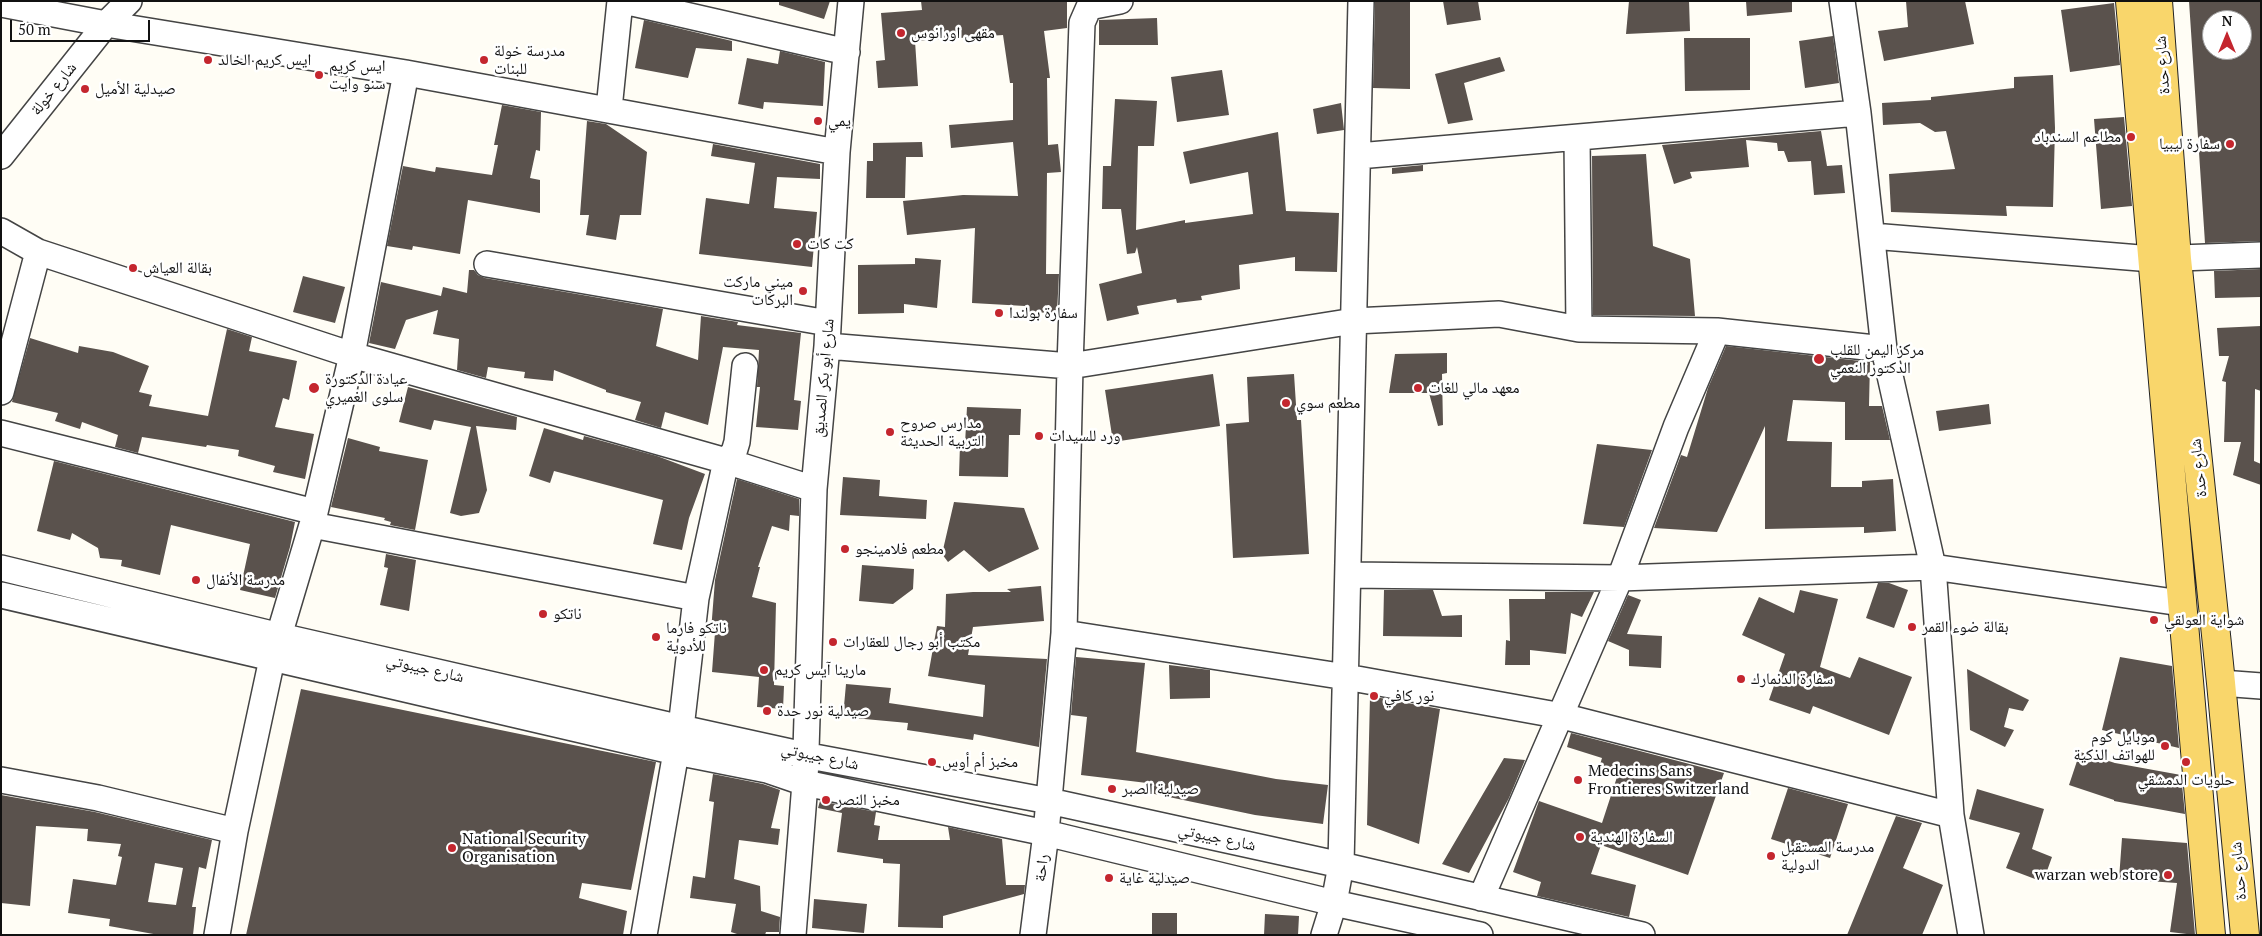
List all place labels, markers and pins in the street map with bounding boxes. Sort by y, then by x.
place label: مقهى اورانوس [911,23,995,43]
marker: مقهى اورانوس [895,27,907,39]
place label: مدرسة خولة للبنات [494,41,565,79]
place label: ايس كريم الخالد [218,50,311,70]
marker: ايس كريم الخالد [202,54,214,66]
marker: مدرسة خولة للبنات [478,54,490,66]
place label: ايس كريم سنو وايت [329,56,385,94]
marker: ايس كريم سنو وايت [313,69,325,81]
place label: صيدلية الأميل [95,79,176,99]
marker: صيدلية الأميل [79,83,91,95]
place label: يمي [828,111,851,131]
marker: يمي [812,115,824,127]
place label: مطاعم السندباد [2034,127,2121,147]
marker: مطاعم السندباد [2125,131,2137,143]
place label: سفارة ليبيا [2159,134,2220,154]
marker: سفارة ليبيا [2224,138,2236,150]
place label: كت كات [807,234,854,254]
marker: كت كات [791,238,803,250]
place label: بقالة العياش [143,258,212,278]
marker: بقالة العياش [127,262,139,274]
place label: ميني ماركت البركات [723,272,793,310]
marker: ميني ماركت البركات [797,285,809,297]
place label: سفارة بولندا [1009,303,1078,323]
marker: سفارة بولندا [993,307,1005,319]
place label: مركز اليمن للقلب الدكتور النعمي [1830,340,1924,378]
marker: مركز اليمن للقلب الدكتور النعمي [1812,352,1826,366]
place label: عيادة الدكتورة سلوى الغميري [325,369,407,407]
place label: معهد مالي للغات [1428,378,1519,398]
marker: عيادة الدكتورة سلوى الغميري [307,381,321,395]
marker: معهد مالي للغات [1412,382,1424,394]
place label: مطعم سوي [1296,393,1360,413]
marker: مطعم سوي [1280,397,1292,409]
place label: مدارس صروح التربية الحديثة [900,413,985,451]
marker: مدارس صروح التربية الحديثة [884,426,896,438]
place label: ورد للسيدات [1049,426,1121,446]
marker: ورد للسيدات [1033,430,1045,442]
place label: مطعم فلامينجو [855,539,944,559]
marker: مطعم فلامينجو [839,543,851,555]
place label: مدرسة الأنفال [206,570,285,590]
marker: مدرسة الأنفال [190,574,202,586]
place label: ناتكو [553,604,582,624]
marker: ناتكو [537,608,549,620]
place label: شواية العولقي [2164,610,2244,630]
marker: شواية العولقي [2148,614,2160,626]
place label: بقالة ضوء القمر [1922,617,2009,637]
place label: ناتكو فارما للأدوية [666,618,727,656]
marker: بقالة ضوء القمر [1906,621,1918,633]
marker: ناتكو فارما للأدوية [650,631,662,643]
place label: مكتب أبو رجال للعقارات [843,632,980,652]
marker: مكتب أبو رجال للعقارات [827,636,839,648]
place label: مارينا آيس كريم [774,660,866,680]
marker: مارينا آيس كريم [758,664,770,676]
place label: سفارة الدنمارك [1751,669,1833,689]
marker: سفارة الدنمارك [1735,673,1747,685]
place label: نور كافي [1384,686,1434,706]
marker: نور كافي [1368,690,1380,702]
place label: صيدلية نور حدة [777,701,869,721]
marker: صيدلية نور حدة [761,705,773,717]
place label: موبايل كوم للهواتف الذكية [2073,727,2155,765]
marker: موبايل كوم للهواتف الذكية [2159,740,2171,752]
place label: مخبز أم أوس [942,752,1018,772]
marker: مخبز أم أوس [926,756,938,768]
marker: حلويات الدمشقي [2180,756,2192,768]
place label: Medecins Sans Frontieres Switzerland [1588,761,1749,799]
place label: حلويات الدمشقي [2137,770,2235,790]
marker: Medecins Sans Frontieres Switzerland [1572,774,1584,786]
place label: صيدلية الصبر [1122,779,1199,799]
marker: صيدلية الصبر [1106,783,1118,795]
place label: مخبز النصر [836,790,900,810]
marker: مخبز النصر [820,794,832,806]
place label: السفارة الهندية [1590,827,1673,847]
place label: National Security Organisation [462,829,586,867]
marker: السفارة الهندية [1574,831,1586,843]
place label: مدرسة المستقبل الدولية [1781,837,1874,875]
marker: National Security Organisation [446,842,458,854]
marker: مدرسة المستقبل الدولية [1765,850,1777,862]
place label: warzan web store [2035,865,2158,885]
place label: صيدلية غاية [1119,868,1190,888]
marker: warzan web store [2162,869,2174,881]
marker: صيدلية غاية [1103,872,1115,884]

